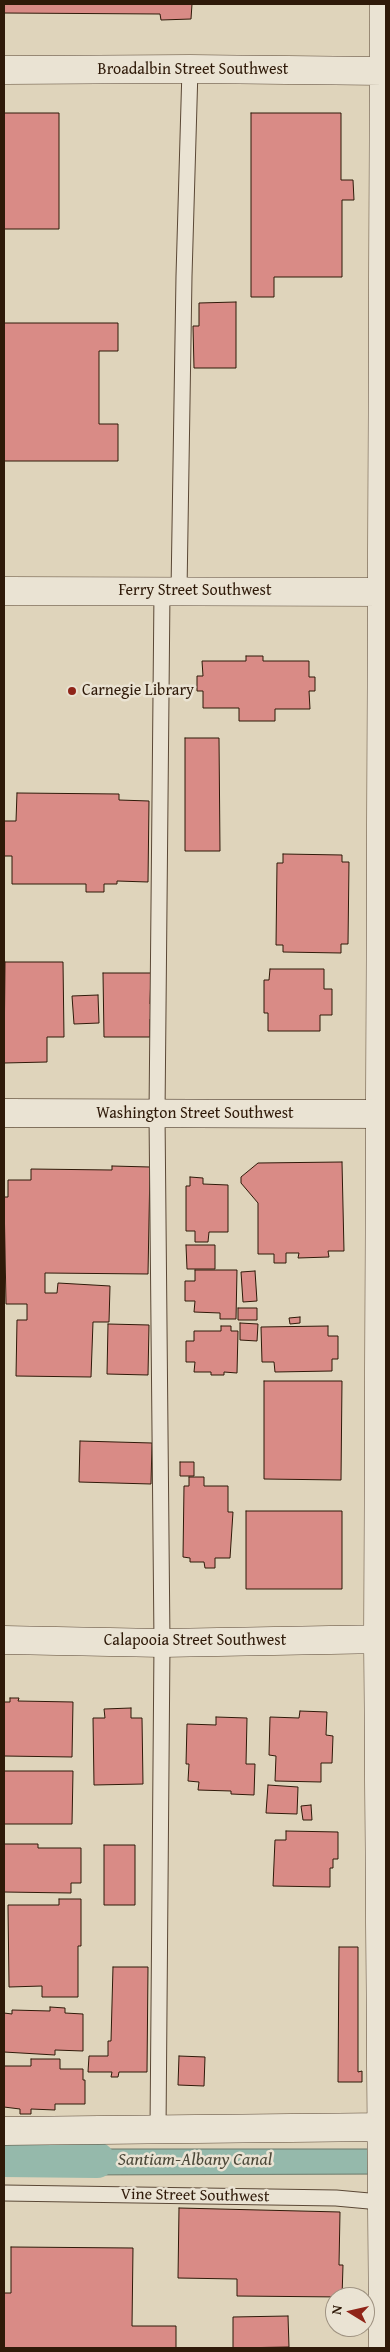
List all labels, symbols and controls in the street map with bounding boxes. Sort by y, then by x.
street label: Broadalbin Street Southwest [98,60,288,80]
street label: Ferry Street Southwest [118,581,272,601]
place label: Carnegie Library [82,681,194,701]
marker: Carnegie Library [66,685,78,697]
street label: Washington Street Southwest [96,1104,294,1124]
street label: Calapooia Street Southwest [104,1631,286,1651]
water label: Santiam-Albany Canal [118,2149,272,2171]
street label: Vine Street Southwest [120,2185,270,2207]
north arrow [325,2287,375,2337]
text: N [326,2304,347,2316]

